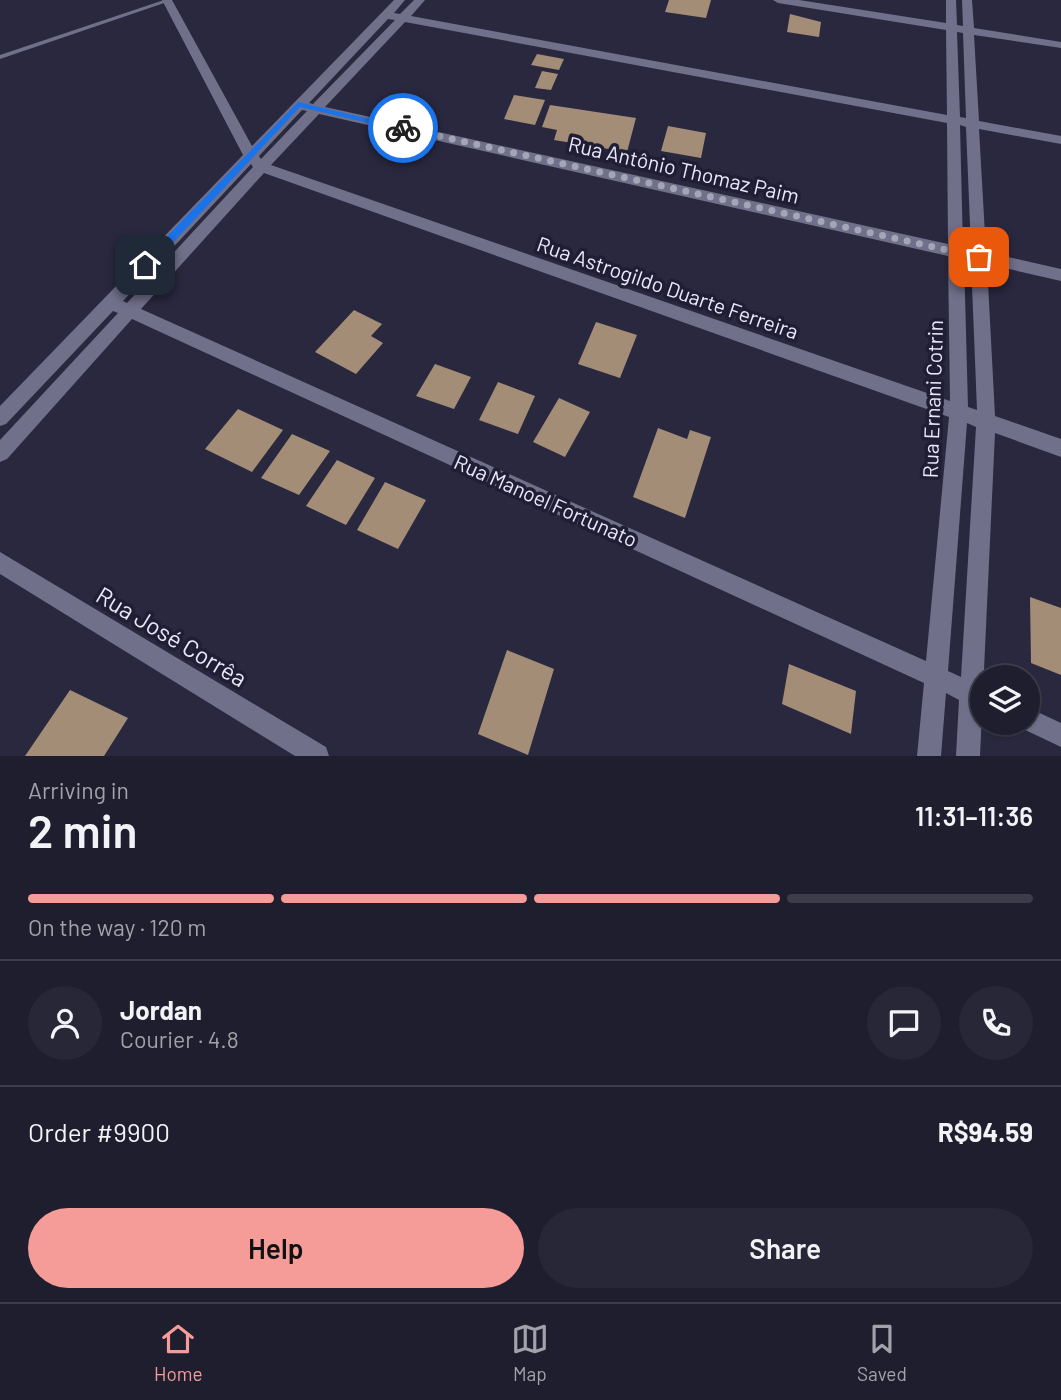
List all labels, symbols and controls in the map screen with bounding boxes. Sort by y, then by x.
courier [368,93,438,163]
icon: bike [384,109,422,147]
street label: Rua Antônio Thomaz Paim [566,130,802,208]
pin [949,227,1009,287]
street label: Rua Astrogildo Duarte Ferreira [534,230,802,344]
pin [115,235,175,295]
icon: bag [960,238,998,276]
icon: home [126,246,164,284]
street label: Rua Ernani Cotrin [917,319,947,479]
street label: Rua Manoel Fortunato [451,448,641,552]
street label: Rua José Corrêa [91,580,253,692]
map controls [970,665,1040,735]
button: layers [970,665,1040,735]
text: Arriving in [28,776,129,804]
text: 11:31–11:36 [915,800,1033,831]
text: 2 min [28,802,137,857]
text: On the way · 120 m [28,913,206,941]
button: person [28,986,102,1060]
button: chat [867,986,941,1060]
button: phone [959,986,1033,1060]
text: Jordan [120,994,202,1025]
text: Courier · 4.8 [120,1025,239,1053]
text: Order #9900 [28,1116,170,1147]
text: R$94.59 [938,1116,1033,1147]
button: Help [28,1208,524,1288]
button: Share [538,1208,1033,1288]
tab: Home [154,1320,203,1385]
tab: Map [511,1320,549,1385]
tab: Saved [857,1320,907,1385]

